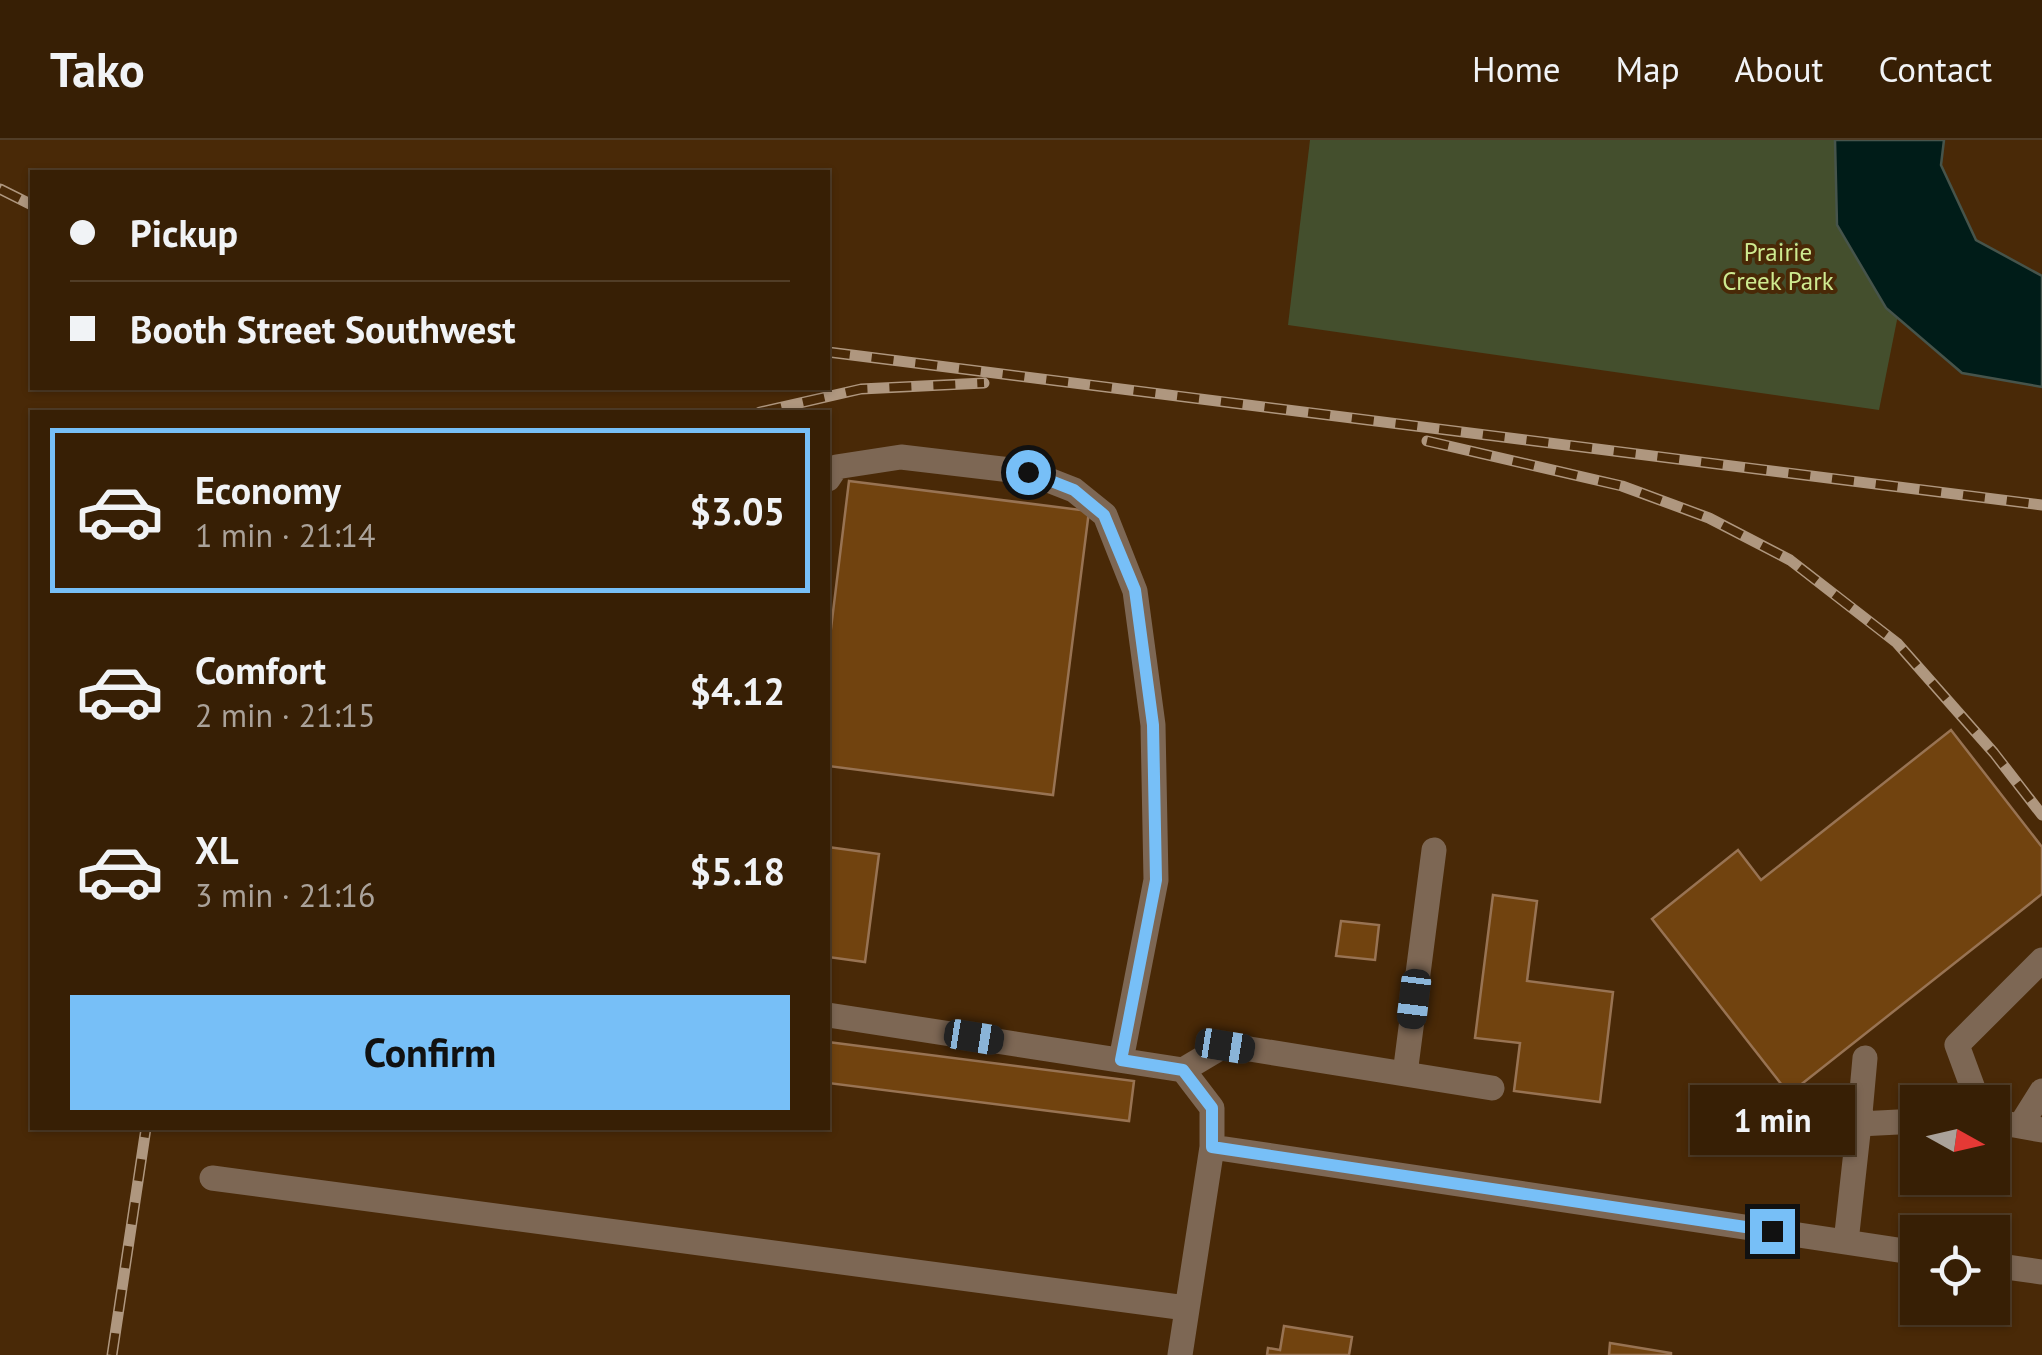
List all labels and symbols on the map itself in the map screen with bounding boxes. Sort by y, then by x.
park label: Prairie Creek Park [1722,236,1834,297]
route start [1006,450,1051,495]
car [1395,967,1433,1031]
car [942,1017,1006,1057]
car [1193,1026,1257,1066]
north arrow [1900,1085,2010,1195]
callout: 1 min [1690,1086,1854,1156]
route end [1750,1209,1795,1254]

